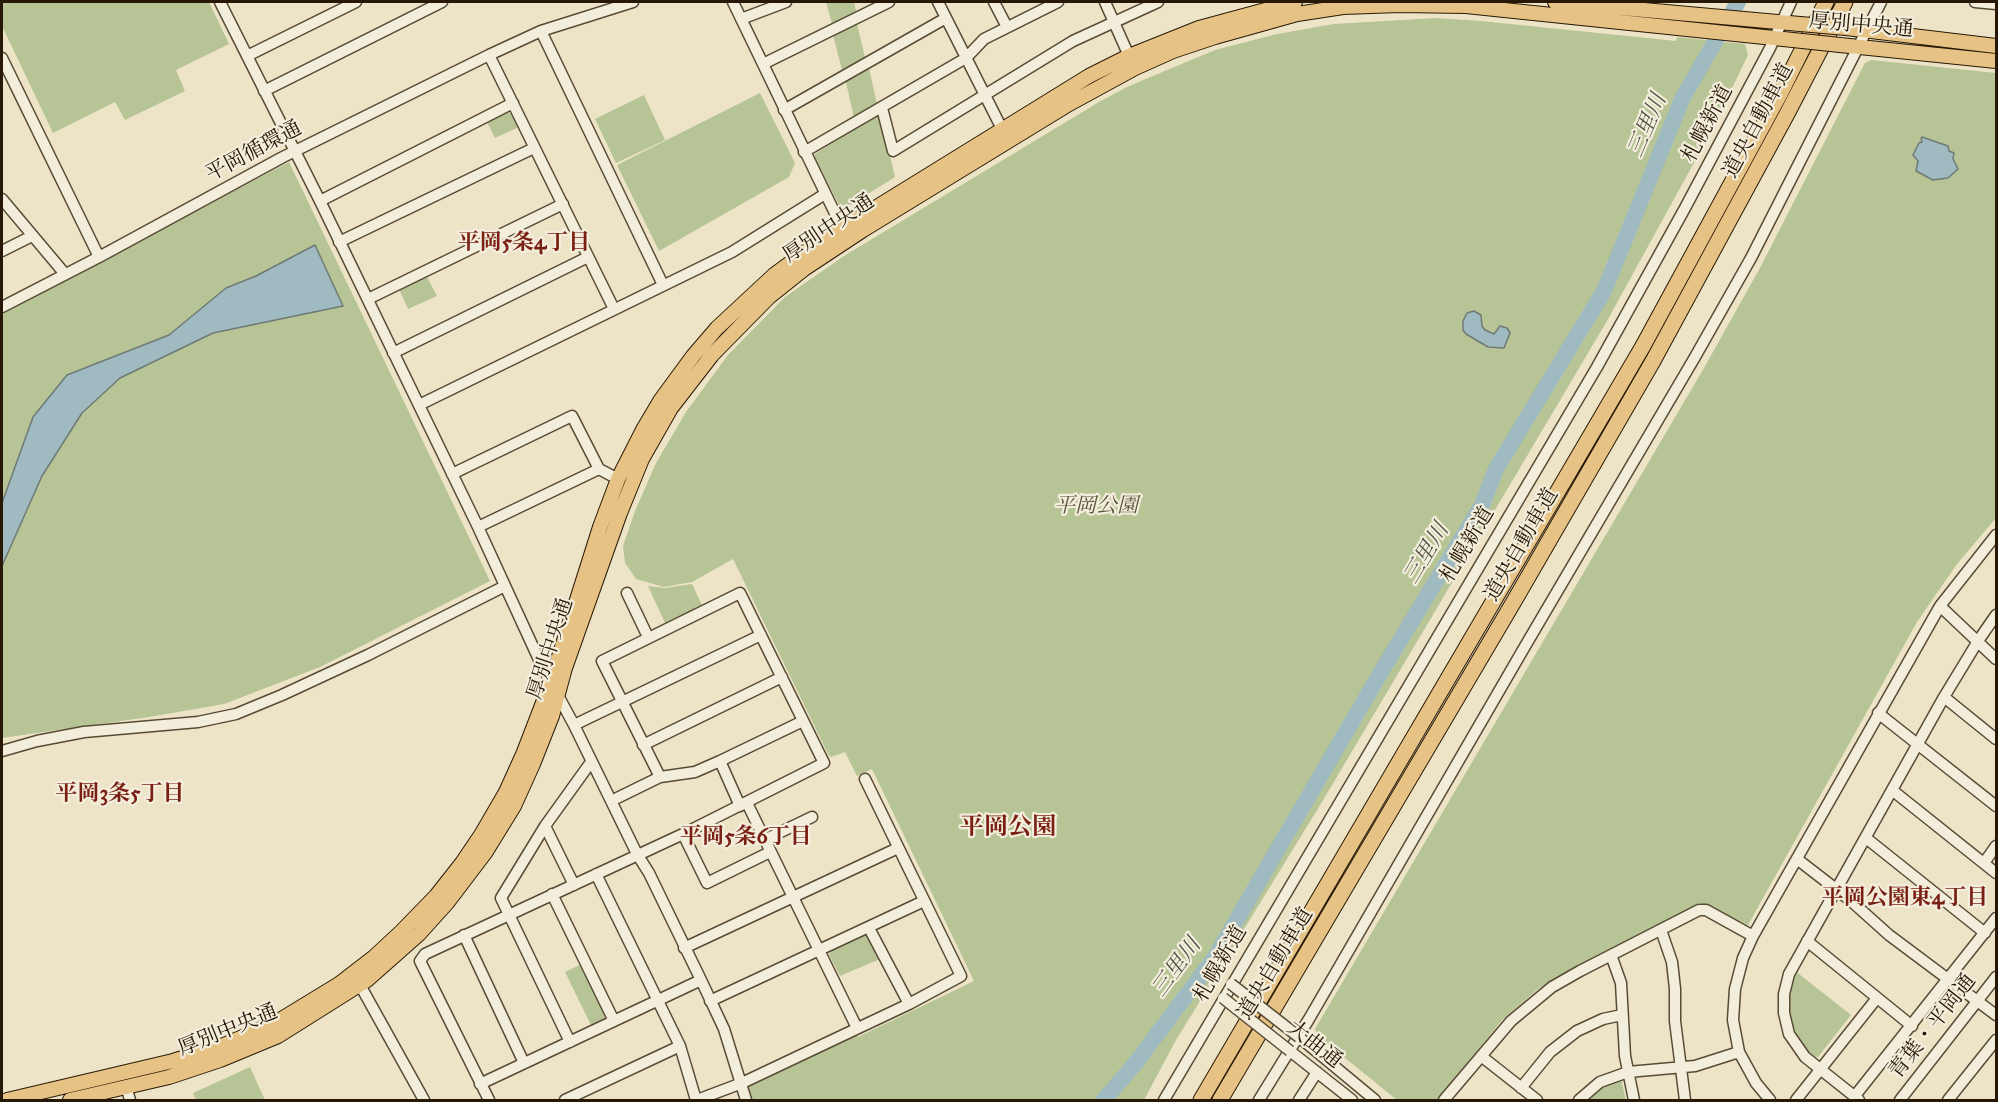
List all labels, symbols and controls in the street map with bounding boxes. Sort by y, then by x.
street label: 厚別中央通 [1808,9,1914,43]
street label: 道央自動車道 [1718,59,1800,183]
street label: 札幌新道 [1677,81,1739,167]
water label: 三里川 [1623,90,1673,162]
street label: 平岡循環通 [202,116,306,188]
street label: 厚別中央通 [778,189,880,269]
district label: 平岡5条4丁目 [458,231,590,257]
street label: 道央自動車道 [1480,484,1564,606]
park label: 平岡公園 [1054,494,1138,520]
street label: 札幌新道 [1436,503,1500,587]
water label: 三里川 [1399,519,1455,589]
street label: 厚別中央通 [523,595,579,703]
district label: 平岡3条5丁目 [55,782,185,808]
district label: 平岡公園 [960,814,1056,842]
district label: 平岡5条6丁目 [680,825,812,851]
district label: 平岡公園東4丁目 [1822,886,1988,912]
street label: 道央自動車道 [1233,904,1319,1024]
street label: 札幌新道 [1189,921,1253,1007]
water label: 三里川 [1147,934,1207,1002]
street label: 青葉・平岡通 [1884,970,1982,1084]
street label: 厚別中央通 [175,1000,281,1062]
street label: 大曲通 [1281,1016,1347,1074]

